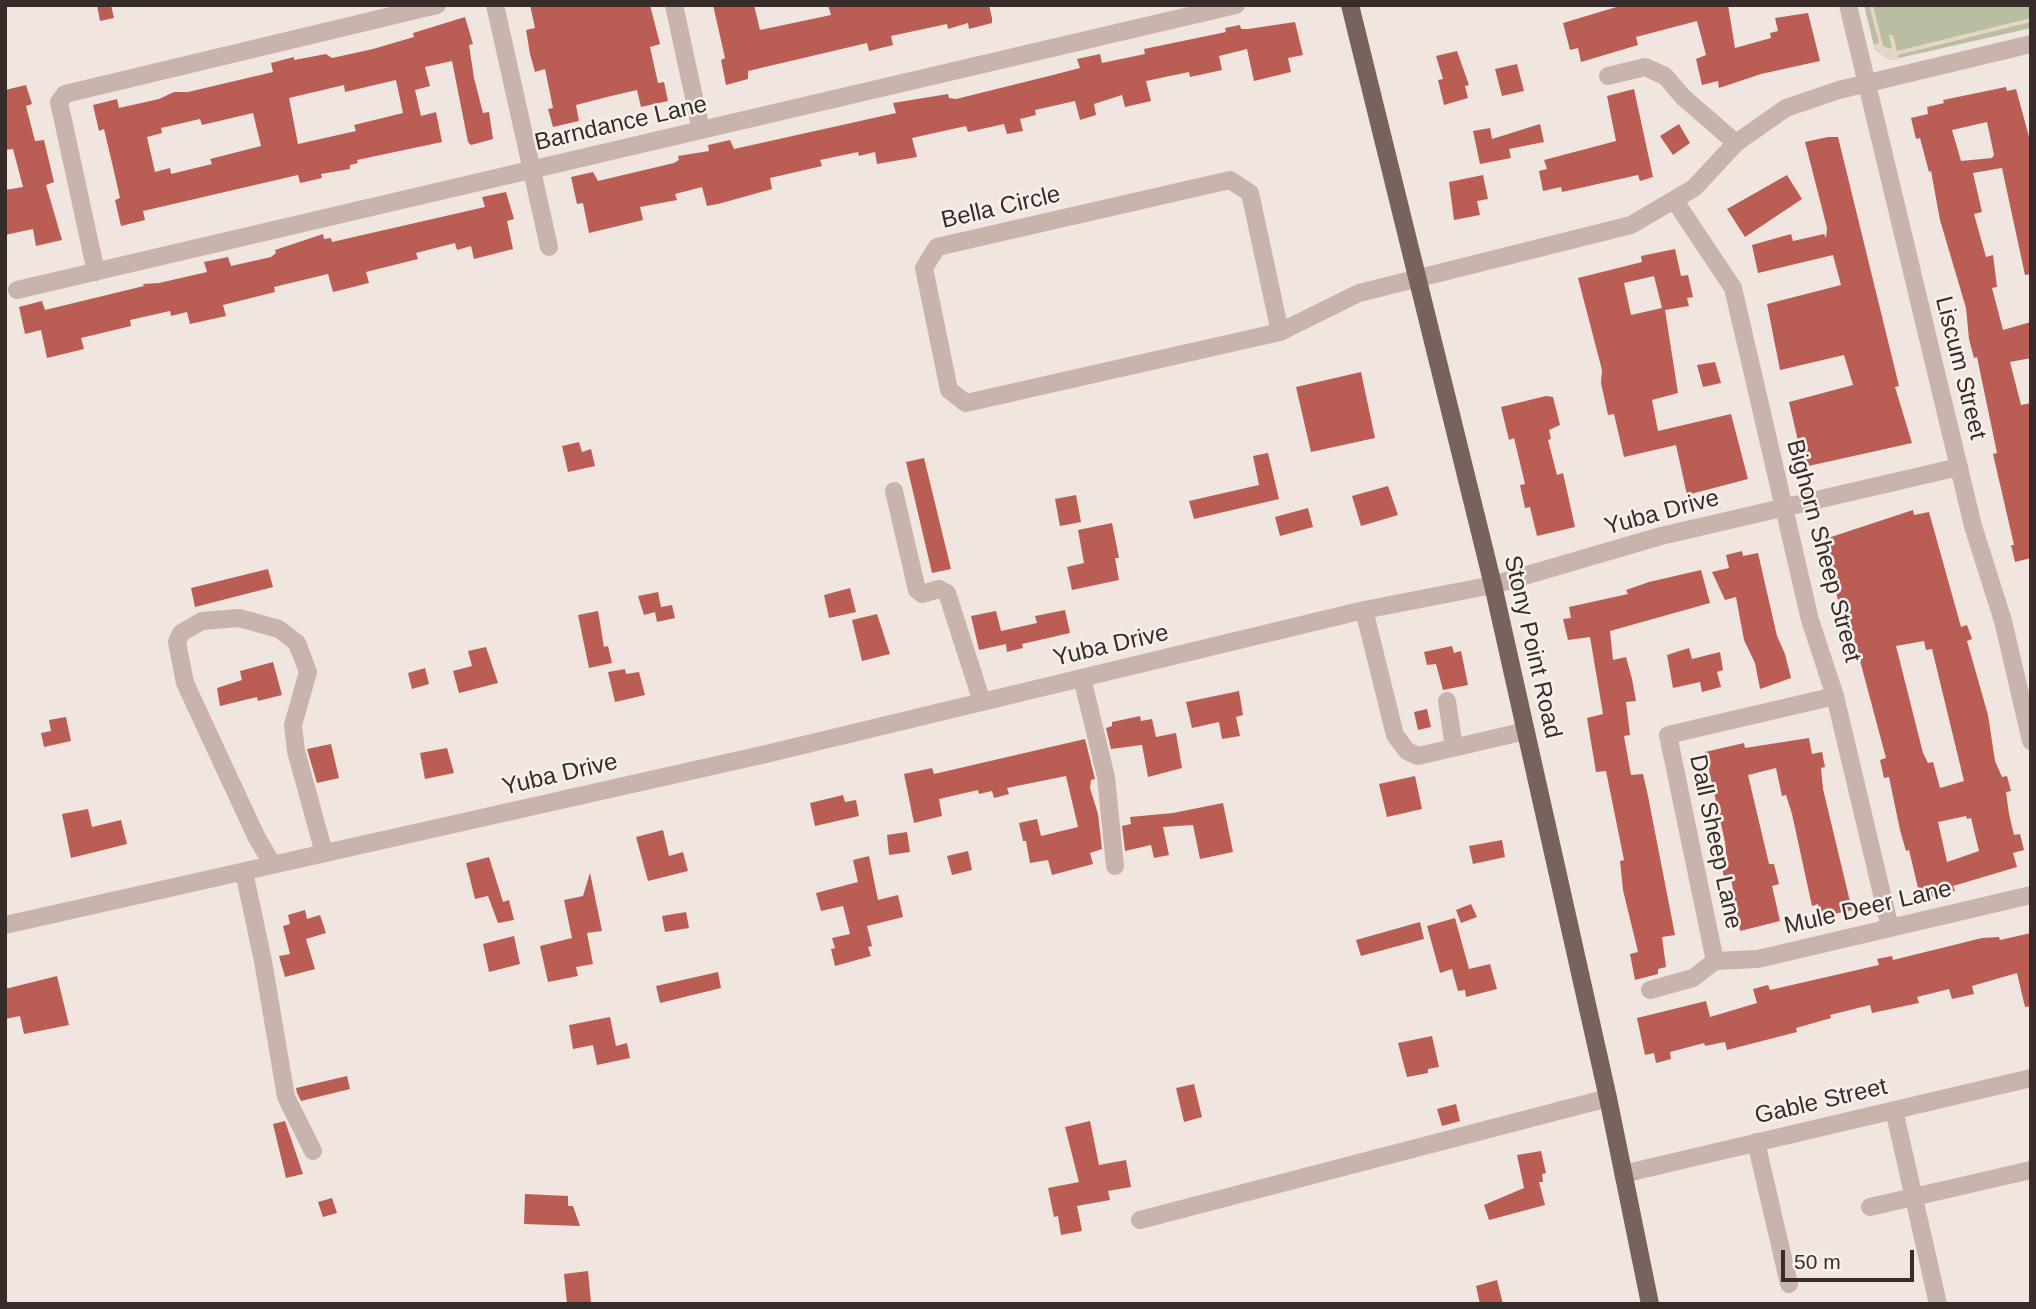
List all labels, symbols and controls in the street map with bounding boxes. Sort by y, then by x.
street label: Barndance Lane [532,90,710,158]
street label: Bella Circle [939,180,1063,236]
street label: Liscum Street [1928,293,1992,443]
street label: Bighorn Sheep Street [1779,436,1867,666]
street label: Yuba Drive [1602,484,1722,542]
street label: Stony Point Road [1497,553,1567,741]
street label: Yuba Drive [1051,619,1171,673]
street label: Yuba Drive [500,748,620,802]
street label: Dall Sheep Lane [1682,752,1748,932]
street label: Mule Deer Lane [1782,875,1954,941]
street label: Gable Street [1752,1073,1890,1131]
scale bar [1784,1236,1917,1280]
text: 50 m [1794,1250,1841,1273]

